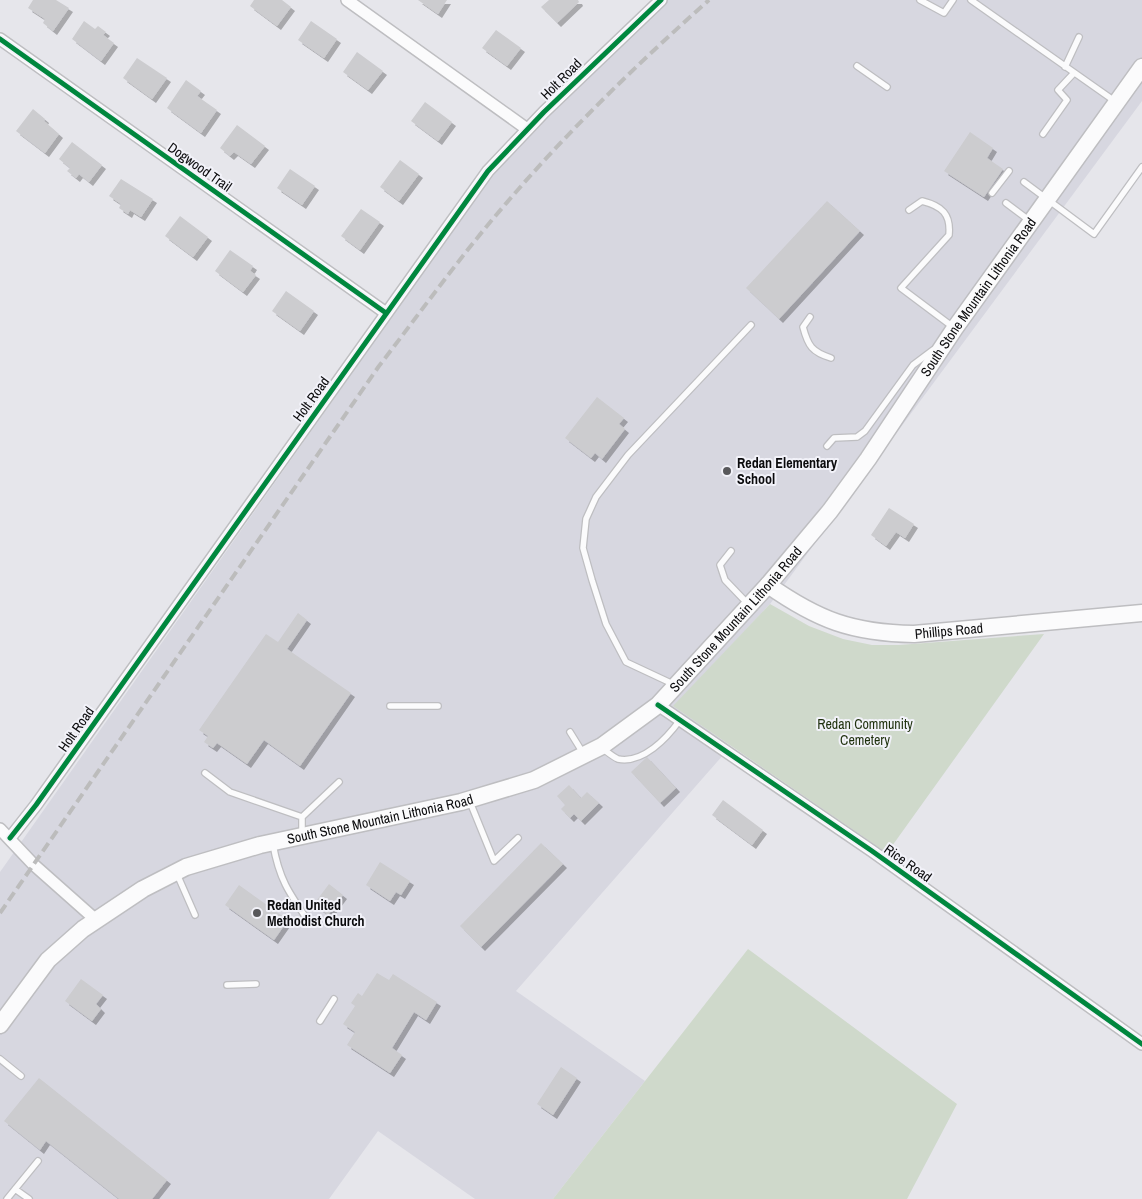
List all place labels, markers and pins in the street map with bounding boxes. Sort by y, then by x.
place label: Redan Elementary School [737,454,838,488]
marker: Redan Elementary School [721,465,733,477]
place label: Redan United Methodist Church [267,896,365,930]
marker: Redan United Methodist Church [251,907,263,919]

